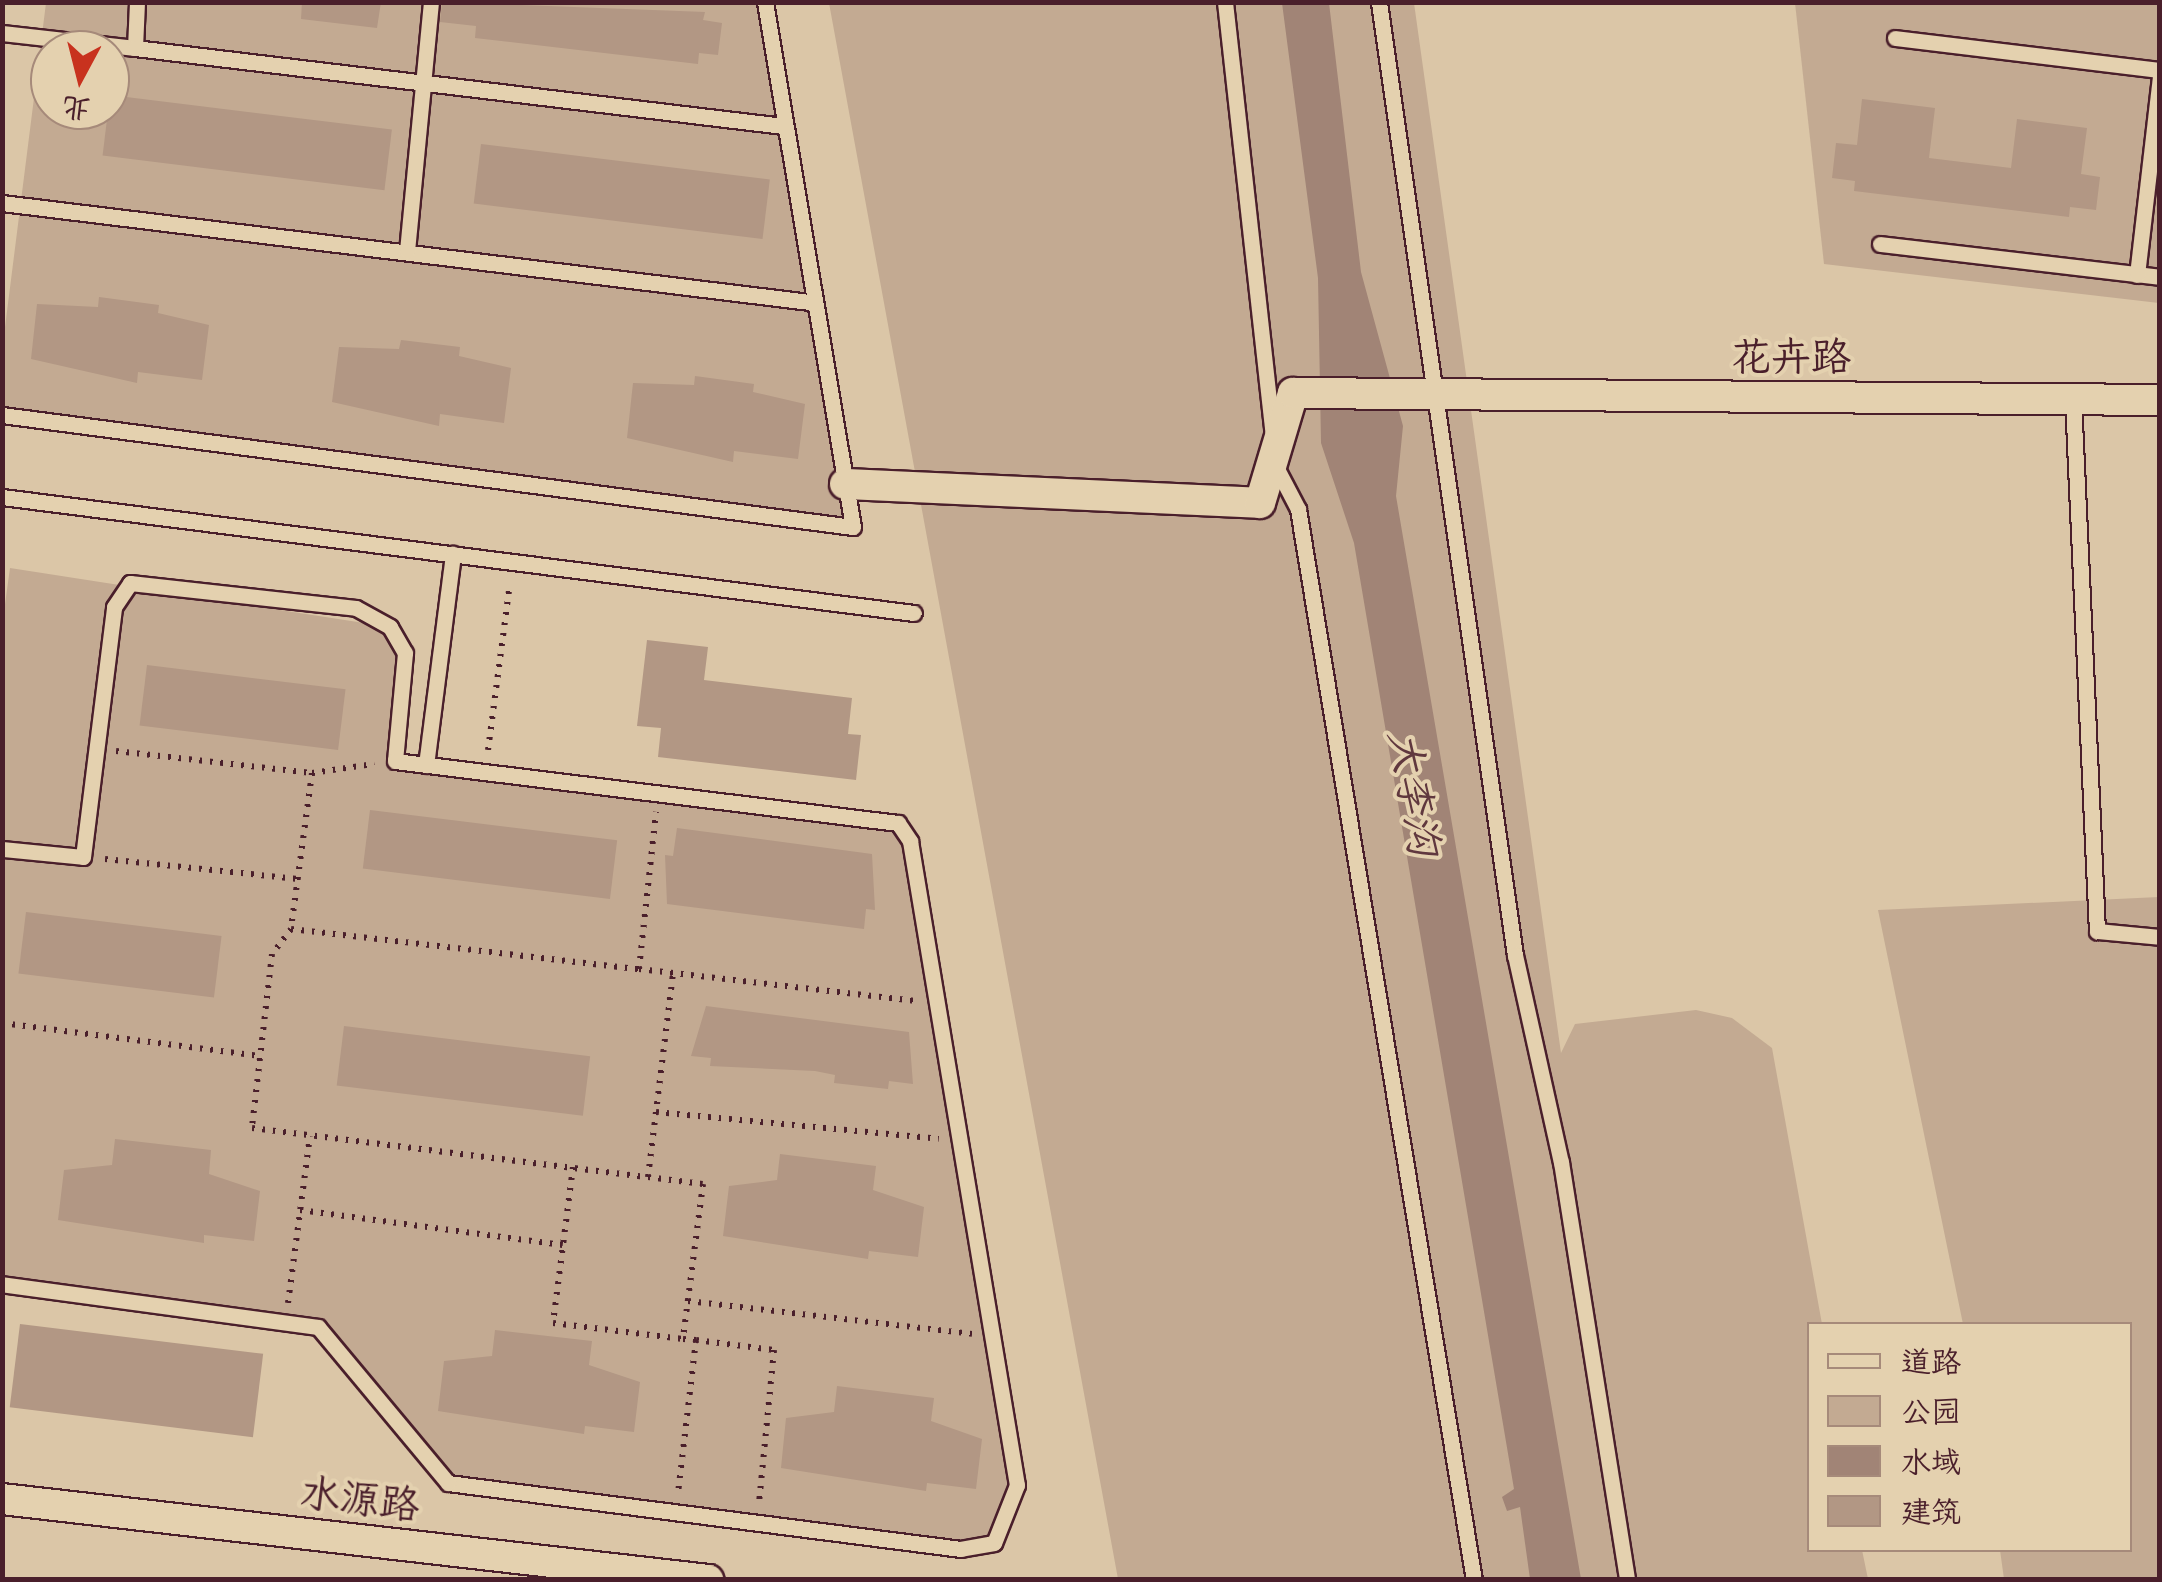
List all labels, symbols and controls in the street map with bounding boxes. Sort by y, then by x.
north arrow [30,30,130,130]
text: 北 [60,89,93,127]
street label: 花卉路 [1731,333,1851,381]
water label: 大李沟 [1377,727,1449,859]
legend [1807,1322,2132,1552]
text: 道路 [1901,1343,1961,1381]
text: 公园 [1901,1393,1961,1431]
text: 水域 [1901,1443,1961,1481]
street label: 水源路 [298,1468,422,1530]
text: 建筑 [1901,1493,1961,1531]

